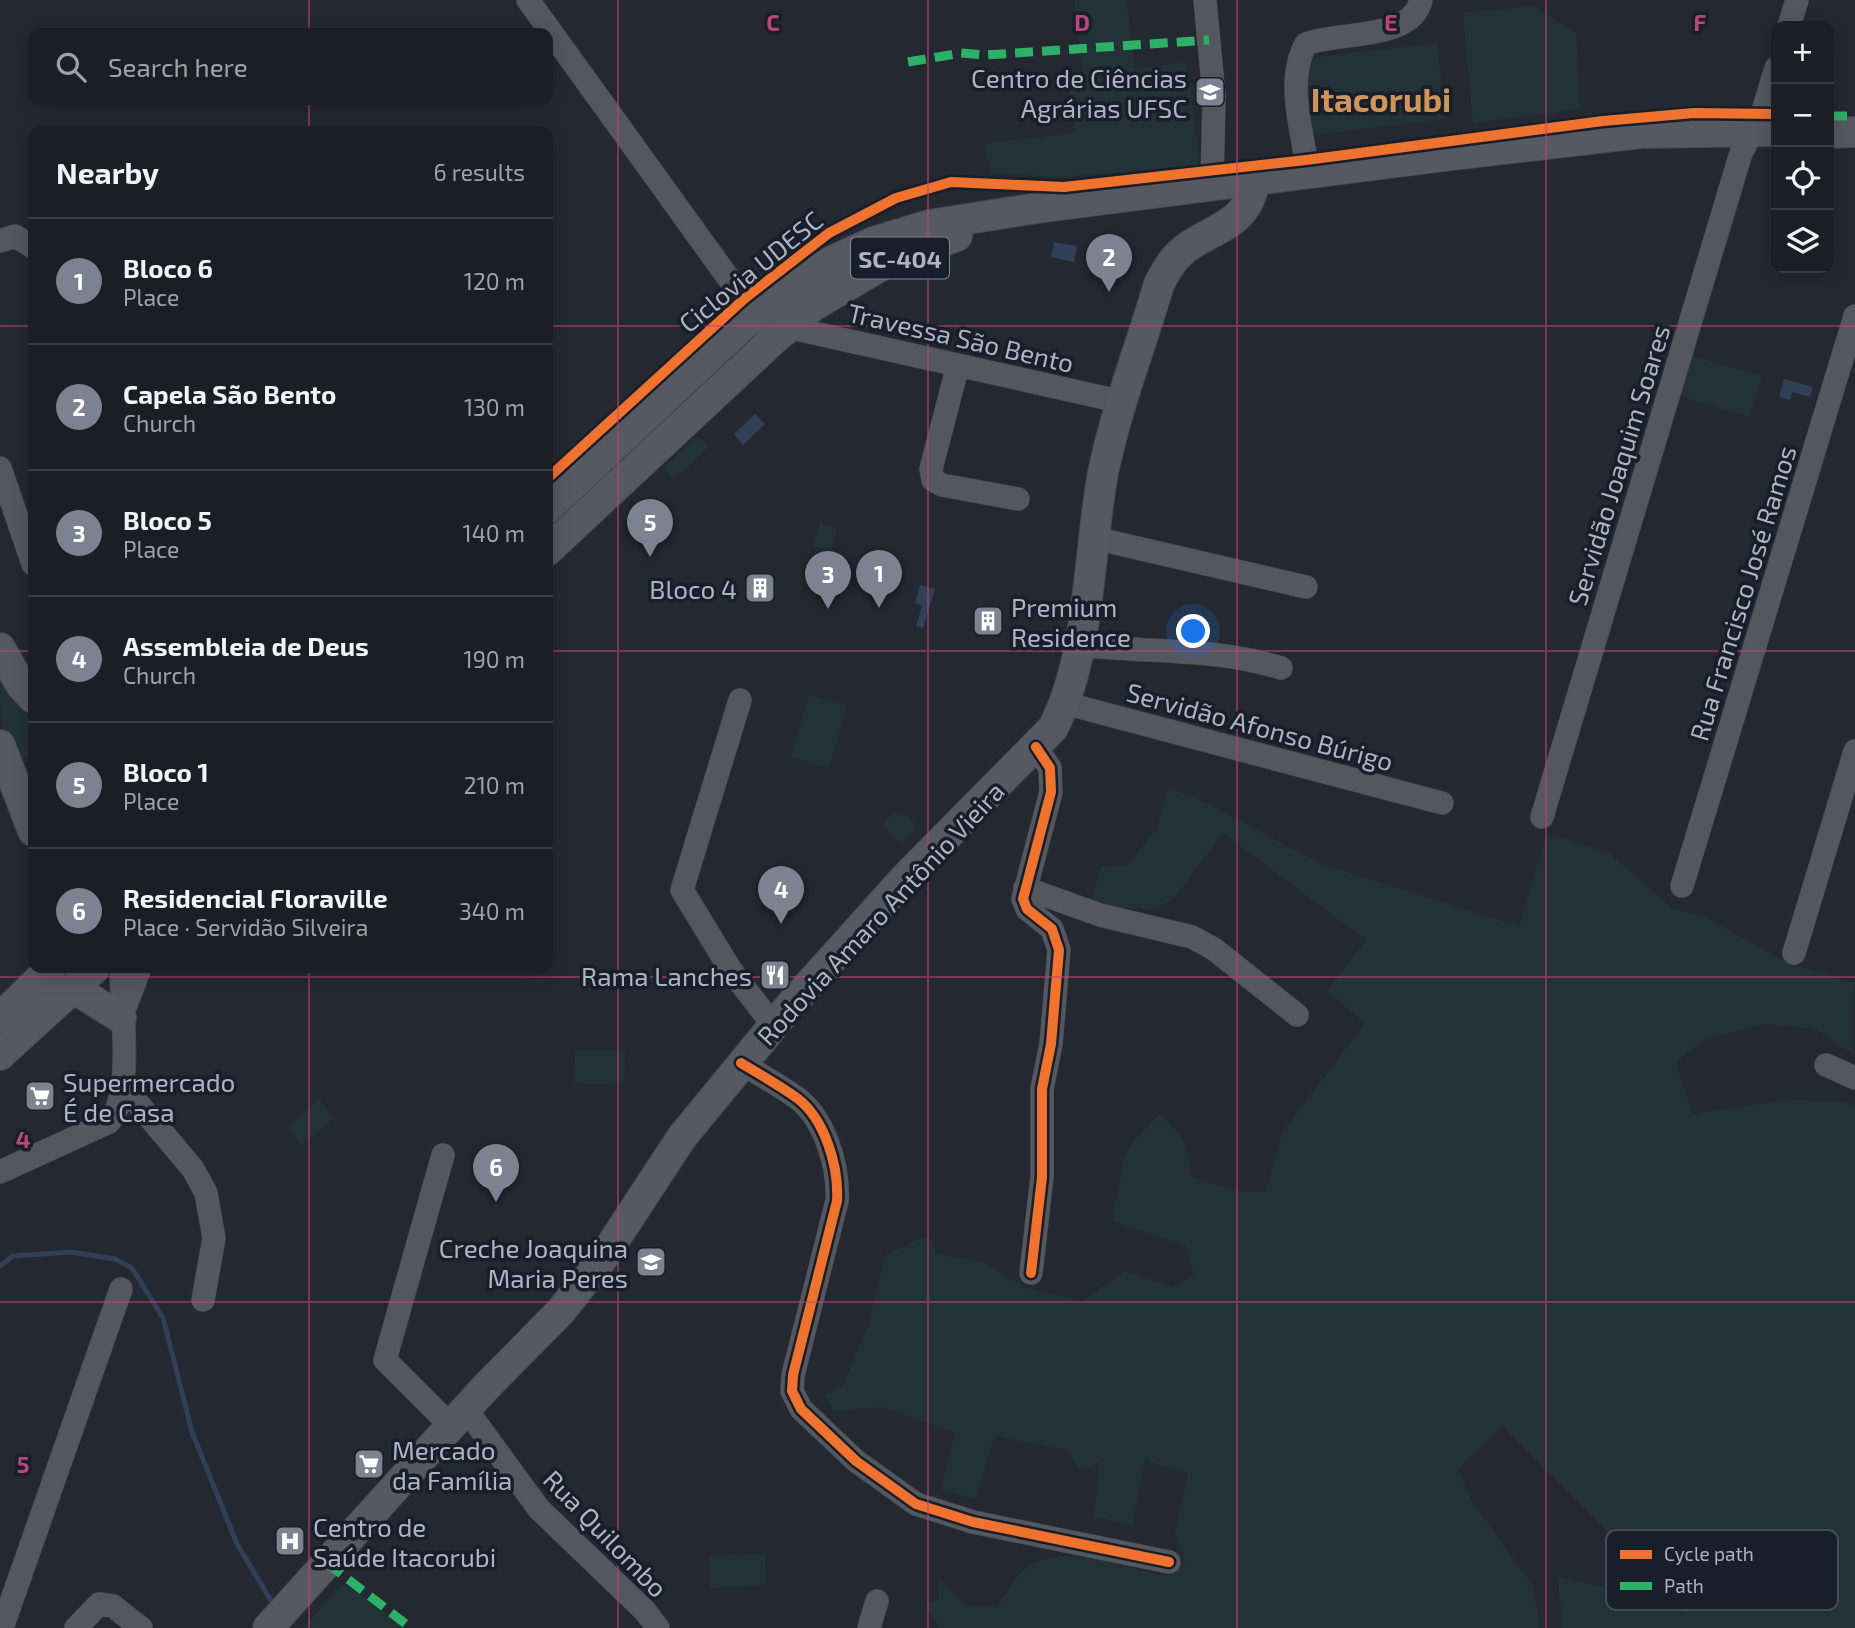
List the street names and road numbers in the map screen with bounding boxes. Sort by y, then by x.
street label: Ciclovia UDESC [672,204,828,338]
road number: SC-404 [851,237,949,278]
street label: Travessa São Bento [845,296,1077,378]
street label: Servidão Joaquim Soares [1561,321,1675,609]
street label: Rua Francisco José Ramos [1682,442,1802,744]
street label: Servidão Afonso Búrigo [1123,675,1397,777]
street label: Rodovia Amaro Antônio Vieira [750,775,1010,1051]
street label: Rua Quilombo [538,1463,674,1603]

